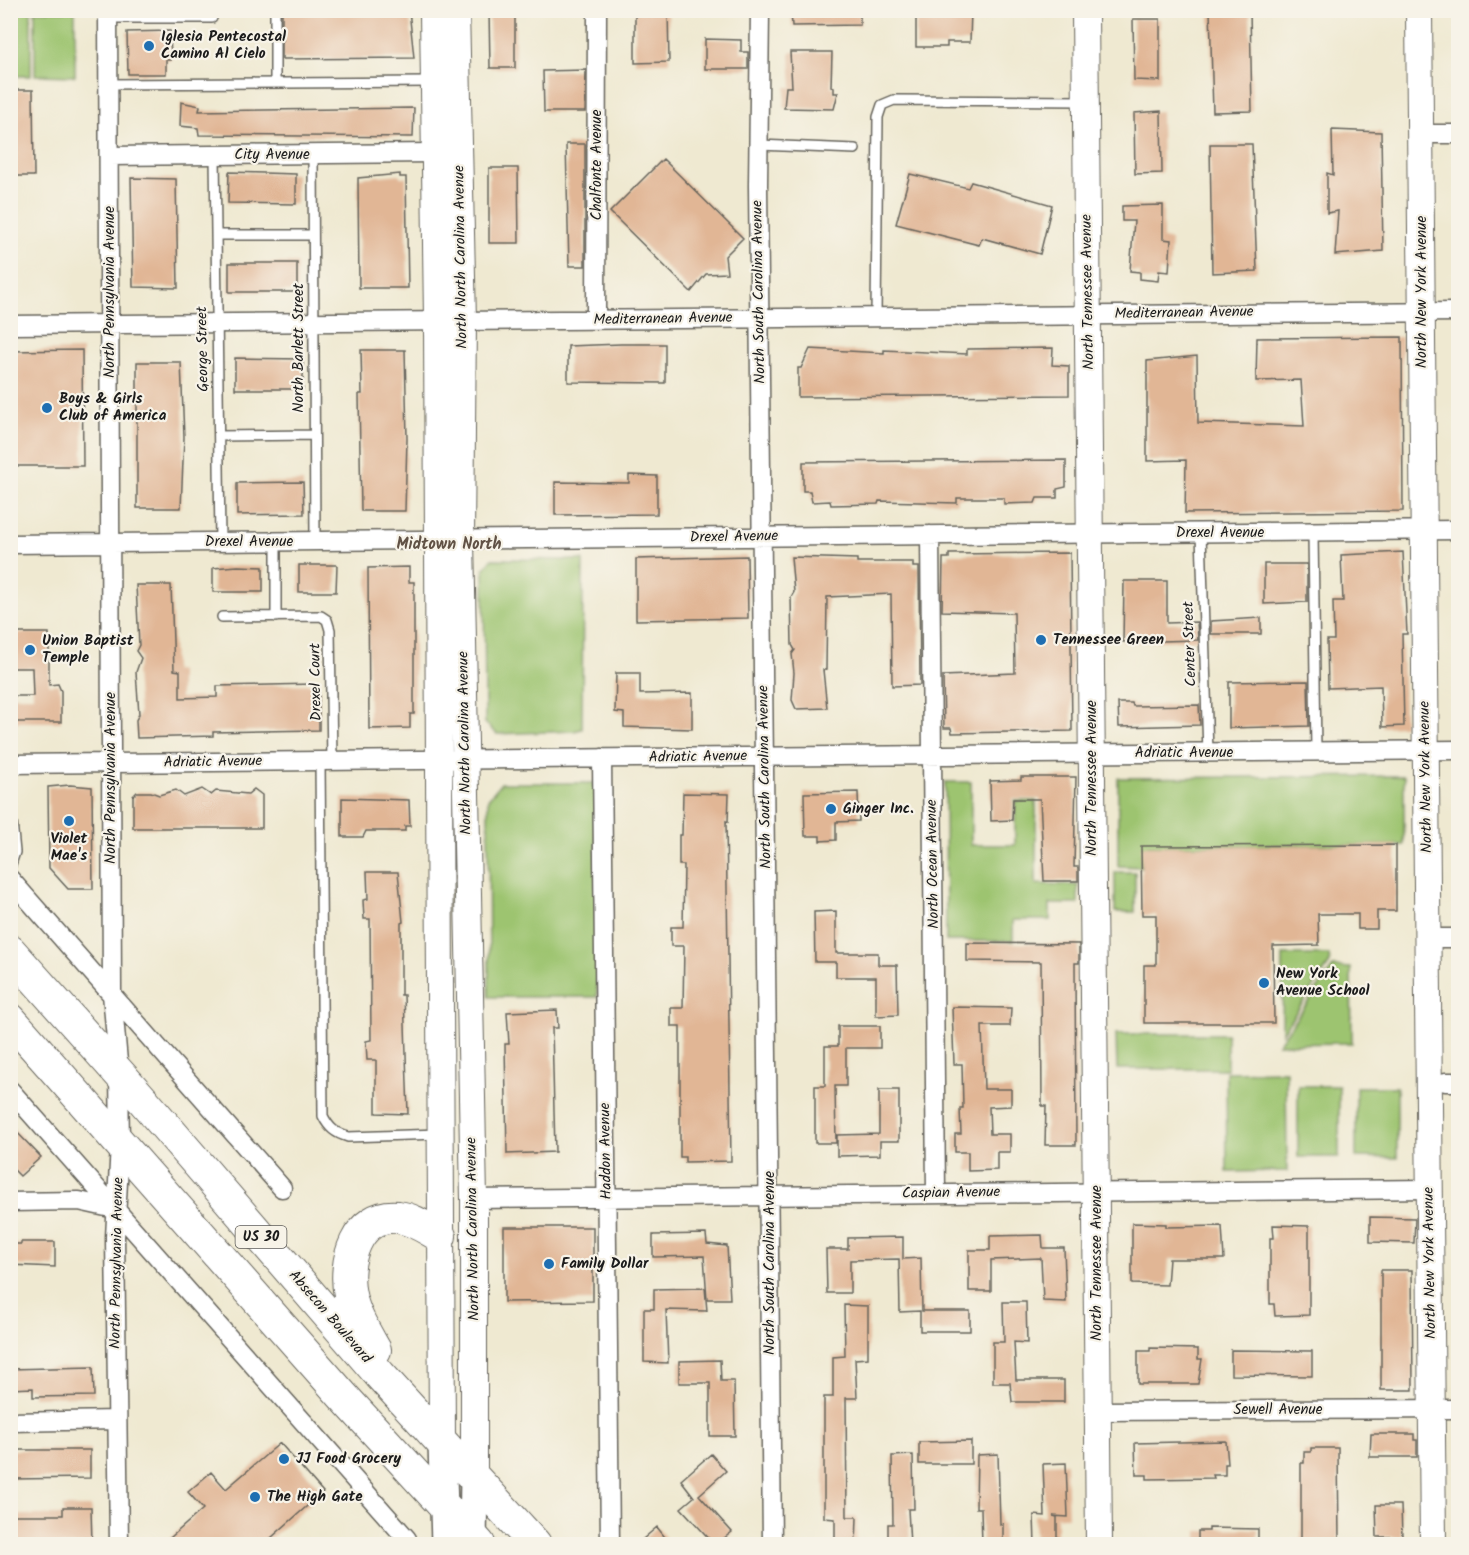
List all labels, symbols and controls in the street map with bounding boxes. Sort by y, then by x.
place label: Iglesia Pentecostal Camino Al Cielo [161,25,286,66]
marker: Iglesia Pentecostal Camino Al Cielo [142,39,156,53]
street label: Chalfonte Avenue [585,109,609,220]
street label: City Avenue [234,143,310,167]
street label: North North Carolina Avenue [447,165,475,349]
street label: North South Carolina Avenue [745,200,773,384]
street label: North Pennsylvania Avenue [98,206,122,378]
street label: North Tennessee Avenue [1075,214,1101,370]
street label: North New York Avenue [1410,216,1434,368]
street label: North Barlett Street [287,283,311,413]
street label: Mediterranean Avenue [1114,300,1254,326]
street label: George Street [190,306,216,392]
street label: Mediterranean Avenue [593,306,733,332]
place label: Boys & Girls Club of America [59,387,167,428]
marker: Boys & Girls Club of America [40,401,54,415]
street label: Drexel Avenue [1176,521,1264,545]
street label: Drexel Avenue [690,524,779,550]
street label: Drexel Avenue [205,530,293,554]
district label: Midtown North [396,532,502,557]
street label: Center Street [1177,601,1203,687]
place label: Tennessee Green [1053,628,1164,652]
place label: Union Baptist Temple [42,629,134,670]
marker: Tennessee Green [1034,633,1048,647]
marker: Union Baptist Temple [23,643,37,657]
street label: Drexel Court [303,643,329,721]
street label: North North Carolina Avenue [451,651,479,835]
street label: North South Carolina Avenue [751,685,779,869]
street label: North Pennsylvania Avenue [99,692,123,864]
street label: North Tennessee Avenue [1080,700,1104,856]
street label: North New York Avenue [1413,700,1439,853]
street label: Adriatic Avenue [1135,741,1233,765]
street label: Adriatic Avenue [649,744,748,770]
street label: Adriatic Avenue [164,749,263,775]
place label: Ginger Inc. [843,797,914,821]
street label: North Ocean Avenue [920,799,946,929]
marker: Ginger Inc. [824,802,838,816]
marker: Violet Mae's [62,814,76,828]
place label: Violet Mae's [51,827,88,868]
place label: New York Avenue School [1276,962,1370,1003]
marker: New York Avenue School [1257,976,1271,990]
street label: Haddon Avenue [593,1102,619,1200]
street label: North North Carolina Avenue [459,1137,487,1321]
street label: North South Carolina Avenue [758,1171,782,1355]
street label: North Pennsylvania Avenue [104,1177,131,1349]
street label: Caspian Avenue [902,1180,1001,1206]
street label: North Tennessee Avenue [1085,1185,1109,1341]
street label: North New York Avenue [1417,1186,1443,1339]
road number: US 30 [236,1226,286,1248]
place label: Family Dollar [561,1252,649,1276]
marker: Family Dollar [542,1257,556,1271]
street label: Absecon Boulevard [282,1265,378,1370]
street label: Sewell Avenue [1233,1398,1323,1422]
place label: JJ Food Grocery [296,1447,401,1471]
marker: JJ Food Grocery [277,1452,291,1466]
place label: The High Gate [267,1485,363,1509]
marker: The High Gate [248,1490,262,1504]

